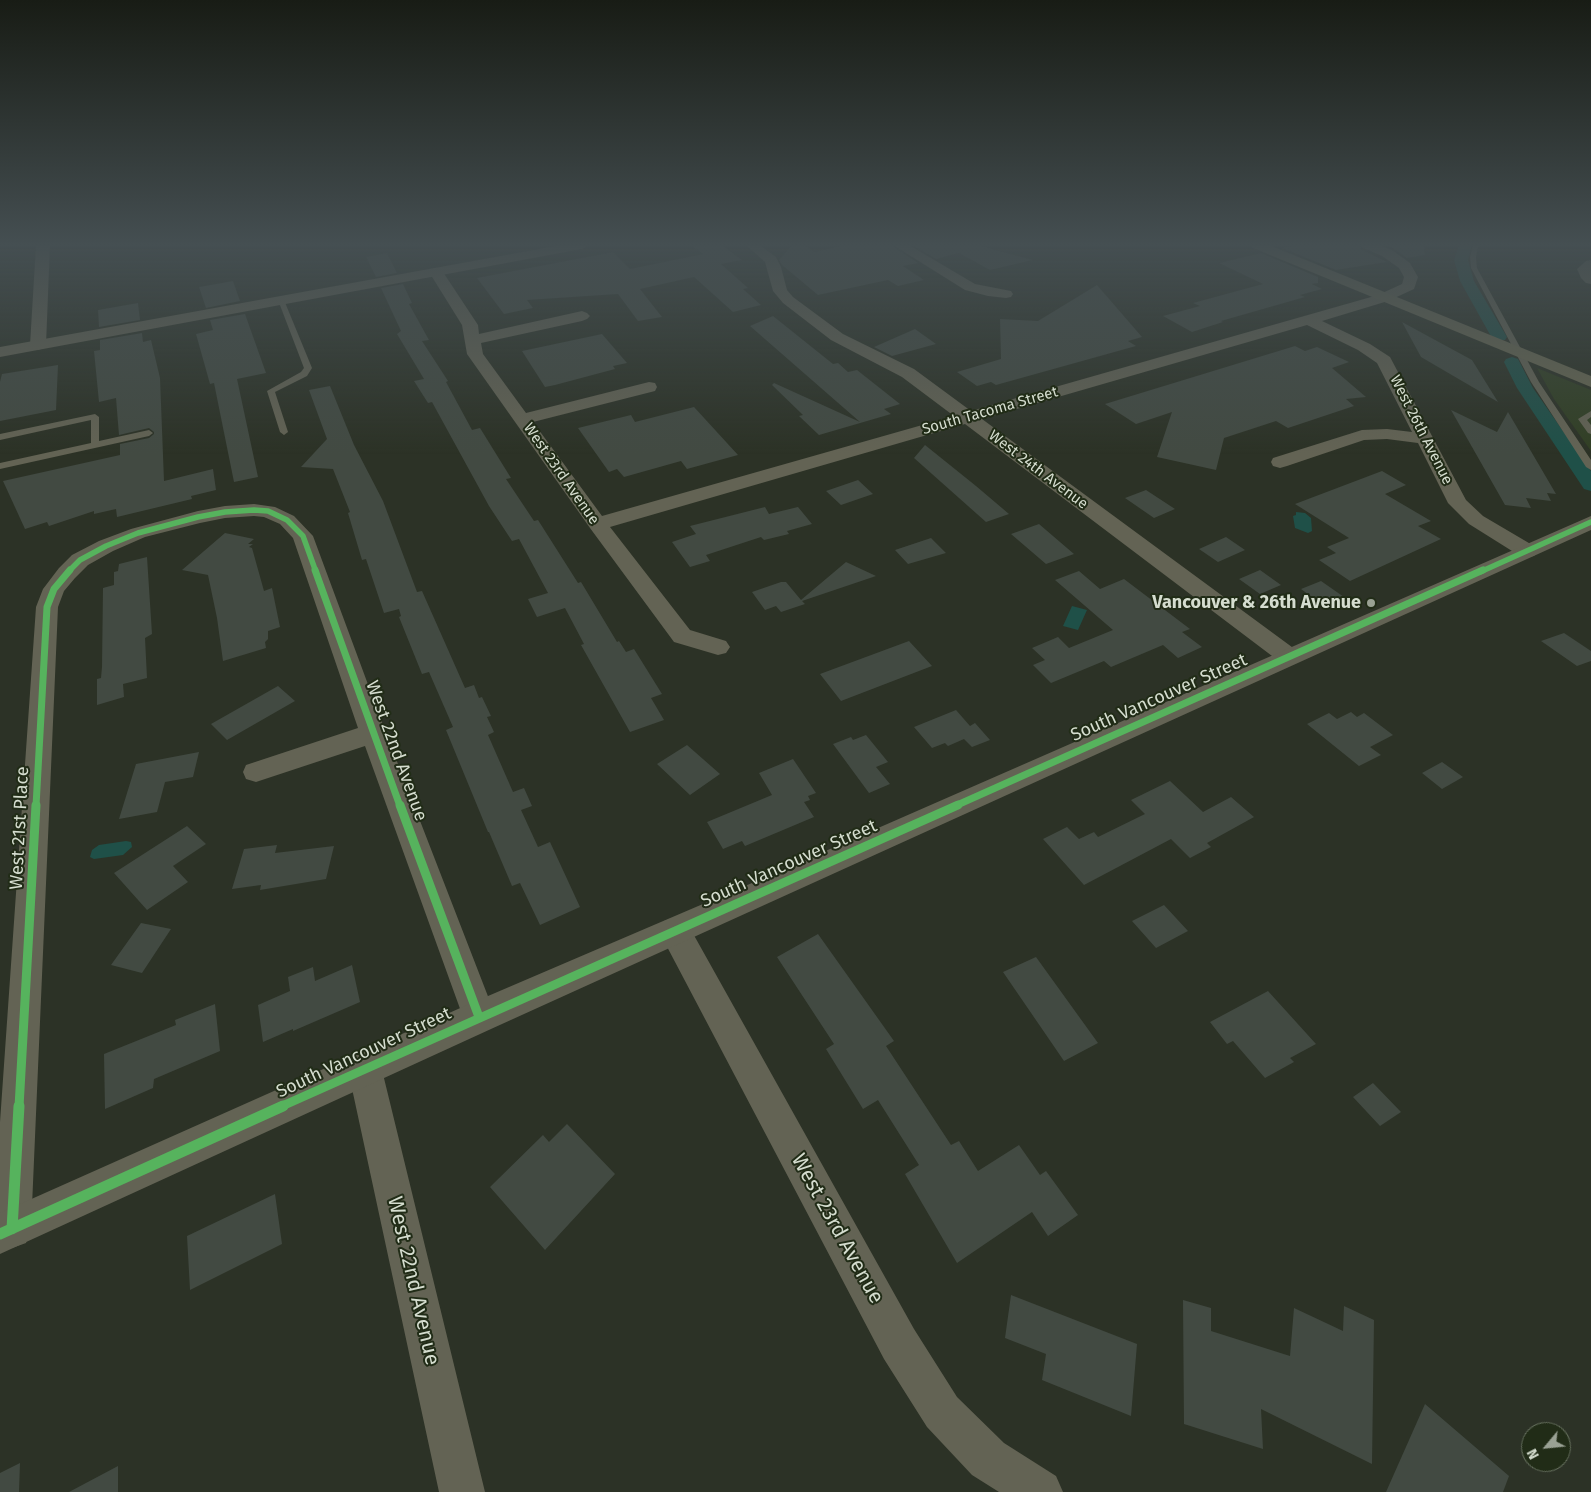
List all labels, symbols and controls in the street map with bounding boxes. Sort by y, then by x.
street label: West 26th Avenue [1386,372,1456,488]
street label: South Tacoma Street [920,383,1060,439]
street label: West 23rd Avenue [519,420,603,528]
street label: West 24th Avenue [985,427,1091,513]
place label: Vancouver & 26th Avenue [1152,592,1361,614]
marker: Vancouver & 26th Avenue [1365,597,1377,609]
street label: South Vancouver Street [1068,649,1250,747]
street label: West 22nd Avenue [361,678,431,824]
street label: West 21st Place [6,766,34,890]
street label: South Vancouver Street [698,815,880,913]
street label: South Vancouver Street [273,1003,455,1103]
street label: West 23rd Avenue [785,1150,889,1308]
street label: West 22nd Avenue [381,1194,445,1368]
north arrow [1521,1422,1571,1472]
text: N [1524,1446,1543,1462]

